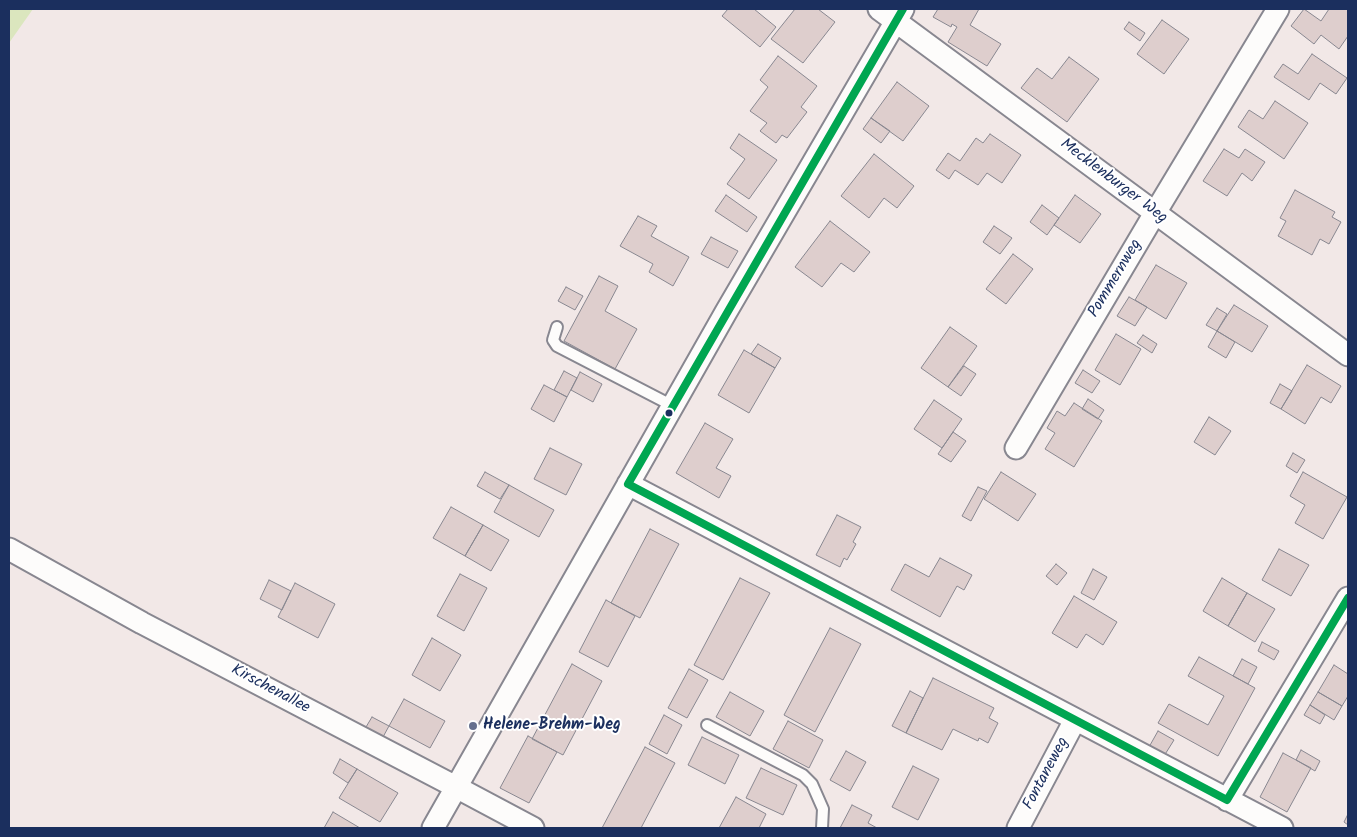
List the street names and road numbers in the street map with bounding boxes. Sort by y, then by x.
street label: Mecklenburger Weg [1056,135,1170,229]
street label: Pommernweg [1085,236,1147,322]
street label: Kirschenallee [227,661,313,719]
street label: Fontaneweg [1020,735,1074,813]

